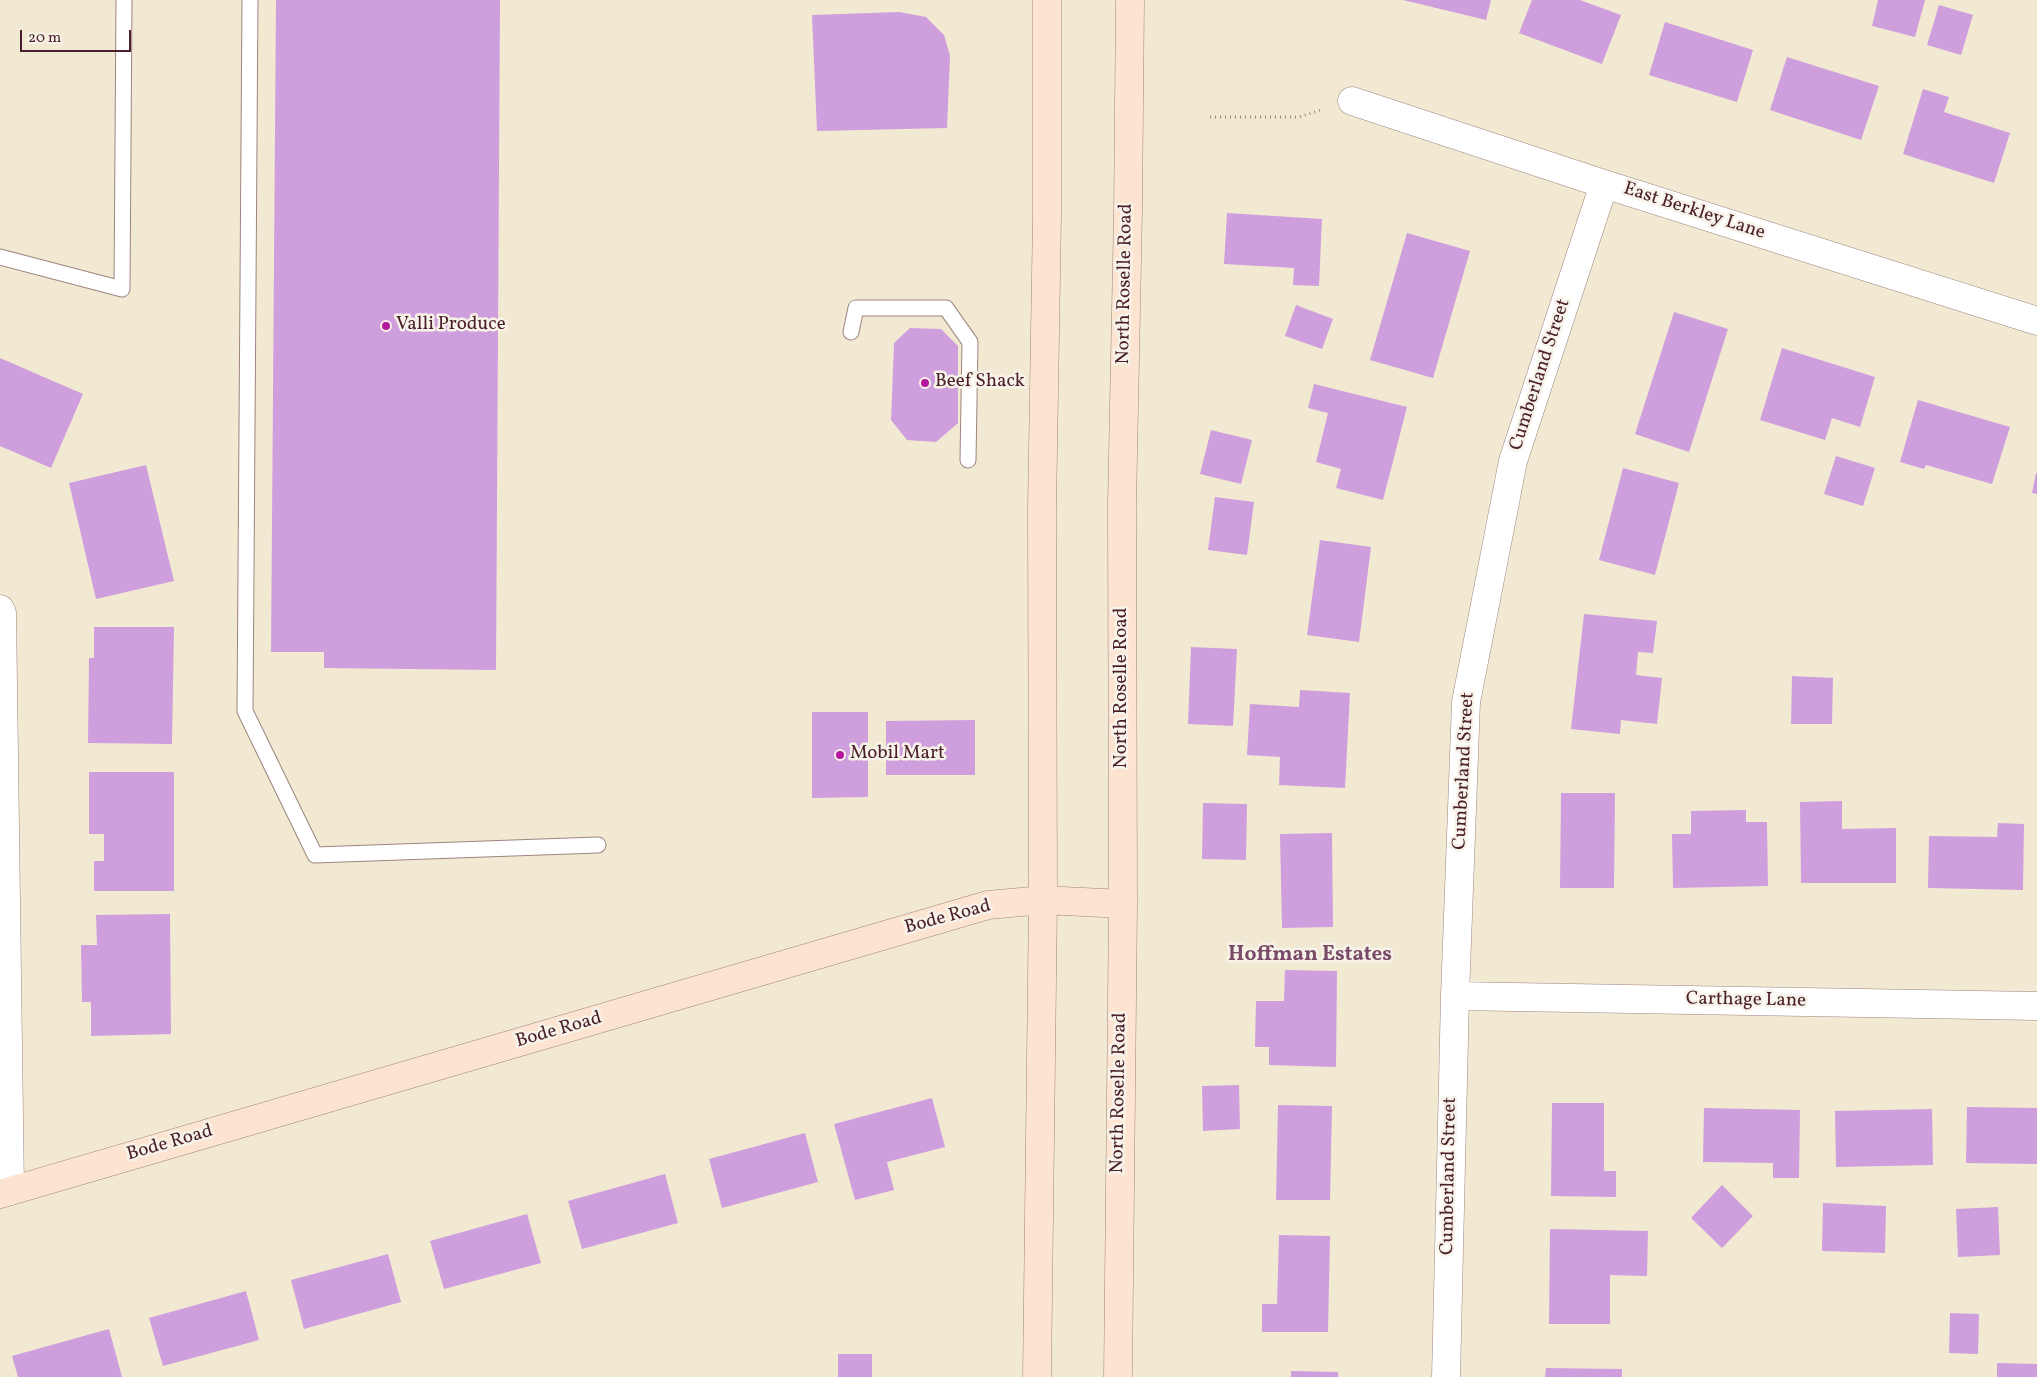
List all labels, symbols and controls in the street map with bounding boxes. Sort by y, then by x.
scale bar [22,20,134,52]
text: 20 m [28,28,61,49]
street label: East Berkley Lane [1620,178,1768,246]
street label: North Roselle Road [1113,203,1139,365]
street label: Cumberland Street [1506,296,1576,454]
place label: Valli Produce [396,315,506,337]
marker: Valli Produce [380,320,392,332]
place label: Beef Shack [935,372,1025,394]
marker: Beef Shack [919,377,931,389]
street label: North Roselle Road [1112,608,1134,768]
street label: Cumberland Street [1449,691,1481,851]
place label: Mobil Mart [850,744,945,766]
marker: Mobil Mart [834,749,846,761]
street label: Bode Road [902,896,994,940]
district label: Hoffman Estates [1228,943,1392,969]
street label: Carthage Lane [1686,989,1806,1013]
street label: Bode Road [513,1008,605,1054]
street label: North Roselle Road [1107,1012,1133,1174]
street label: Cumberland Street [1437,1097,1463,1255]
street label: Bode Road [124,1121,216,1167]

